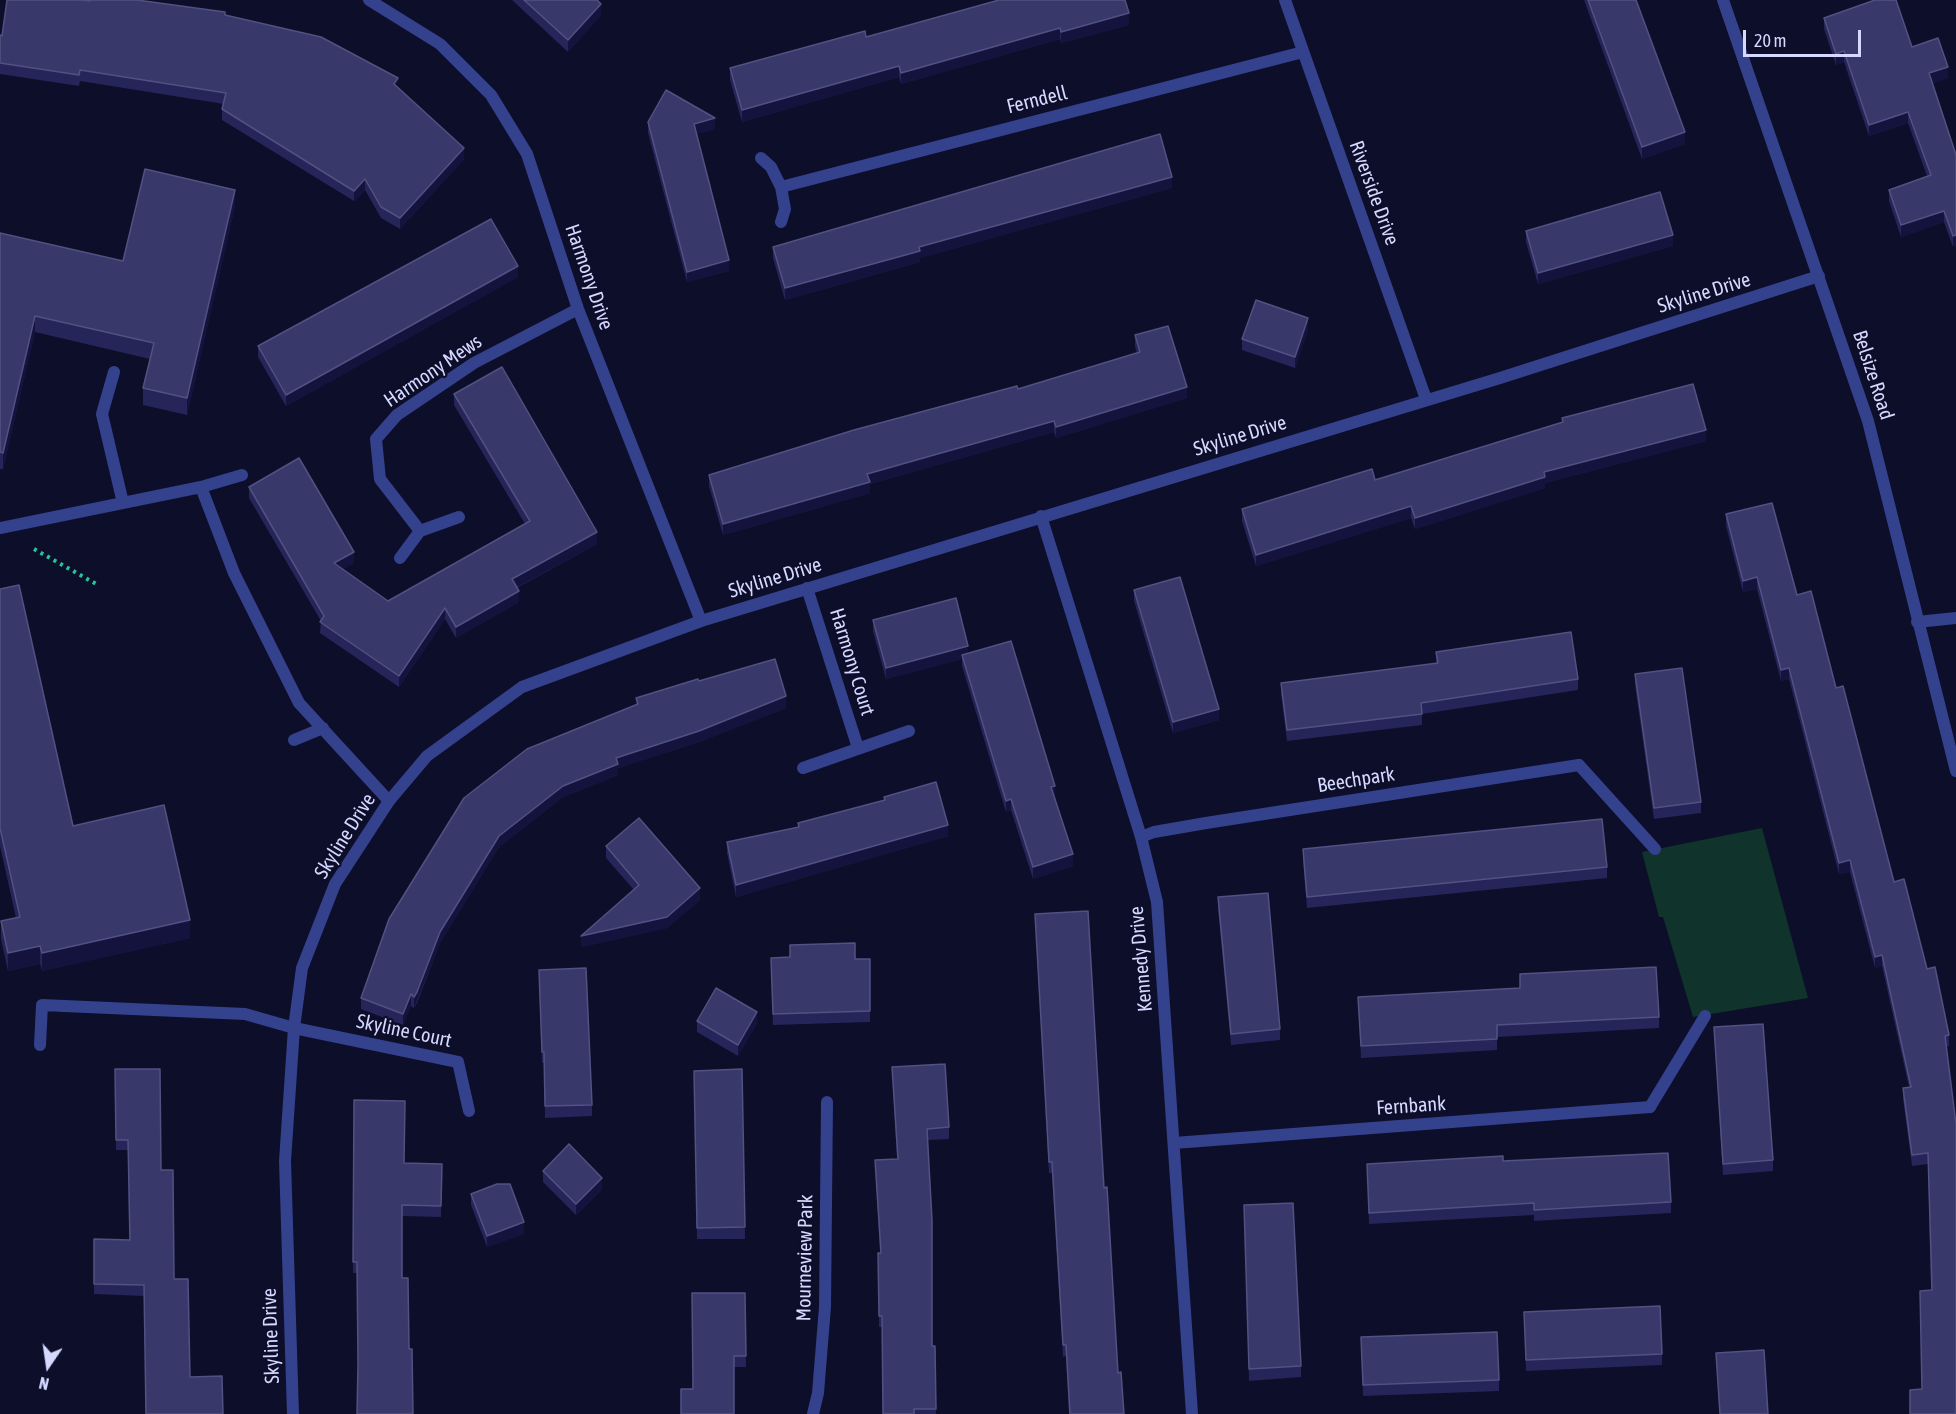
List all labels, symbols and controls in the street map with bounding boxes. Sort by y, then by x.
scale bar [1746,18,1864,56]
text: 20 m [1754,30,1786,51]
street label: Ferndell [1004,81,1070,119]
street label: Riverside Drive [1344,137,1404,249]
street label: Harmony Drive [560,221,618,333]
street label: Skyline Drive [1655,268,1753,318]
street label: Belsize Road [1847,327,1899,423]
street label: Harmony Mews [380,330,486,412]
street label: Skyline Drive [1191,411,1289,461]
street label: Skyline Drive [726,553,824,603]
street label: Harmony Court [824,606,880,718]
street label: Beechpark [1316,762,1396,798]
street label: Skyline Drive [309,789,381,883]
street label: Kennedy Drive [1124,905,1158,1013]
street label: Skyline Court [354,1009,454,1053]
street label: Fernbank [1375,1092,1447,1120]
street label: Mourneview Park [792,1194,818,1322]
street label: Skyline Drive [257,1288,285,1384]
north arrow [18,1336,78,1396]
text: N [37,1374,51,1393]

